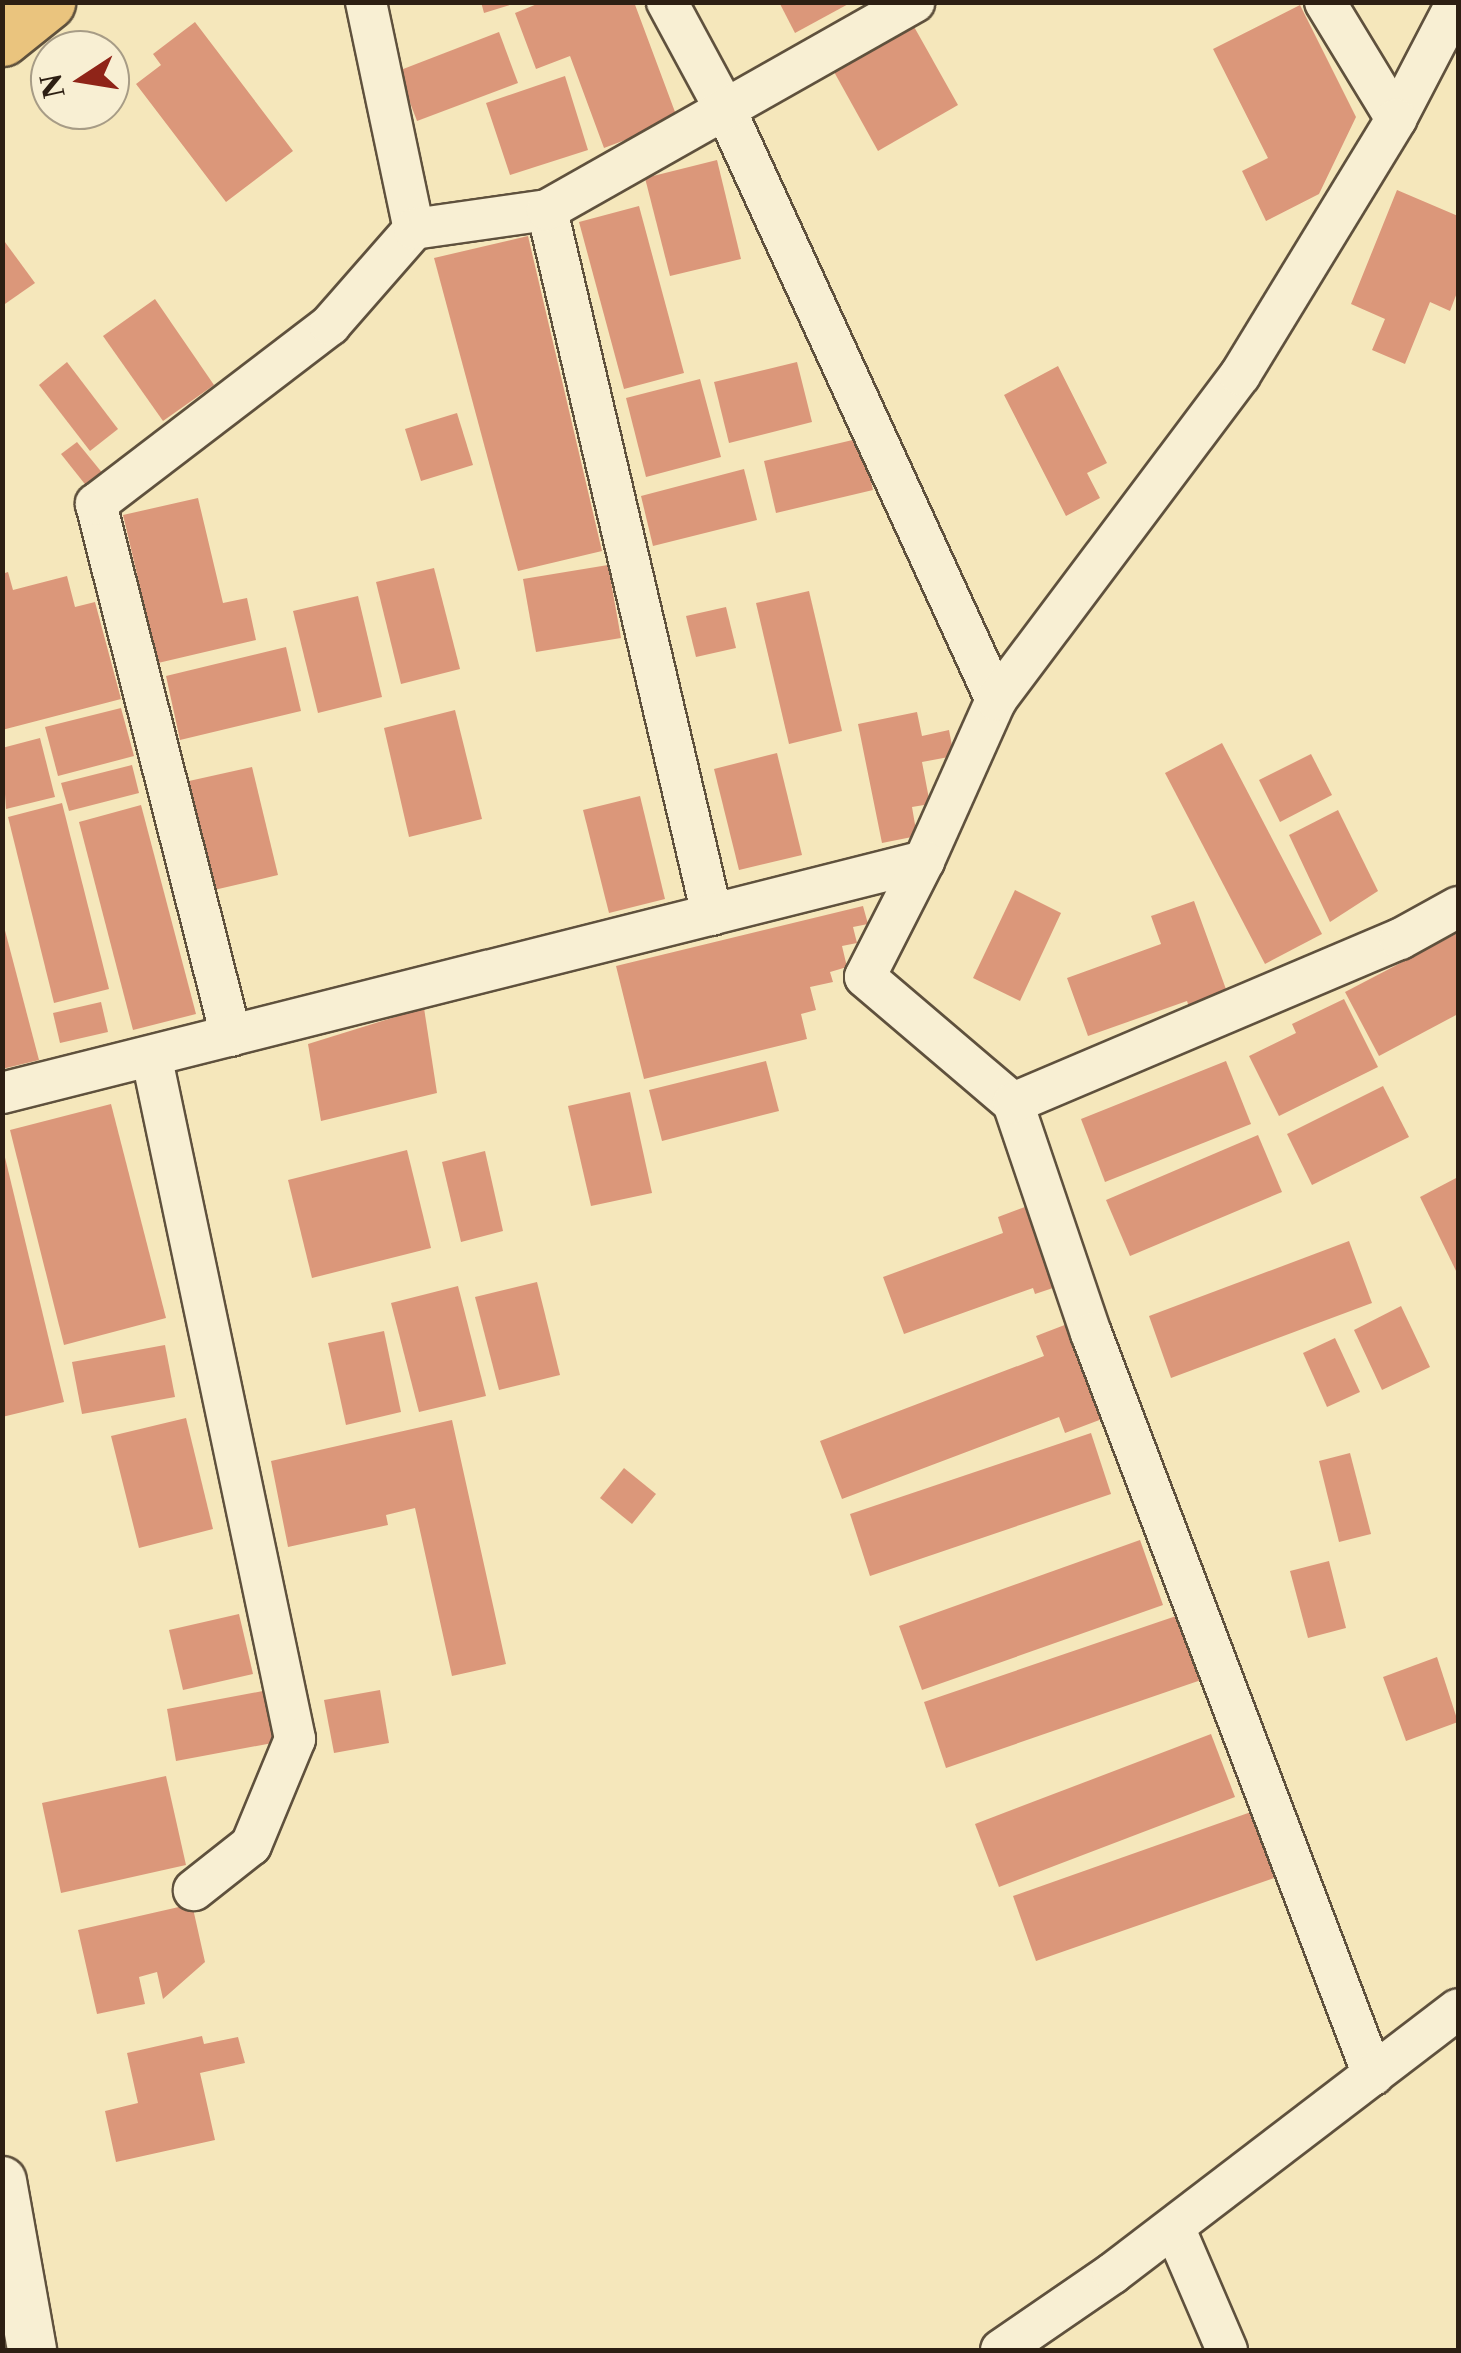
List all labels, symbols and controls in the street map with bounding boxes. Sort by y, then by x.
north arrow [30,30,130,130]
text: N [33,70,72,101]

